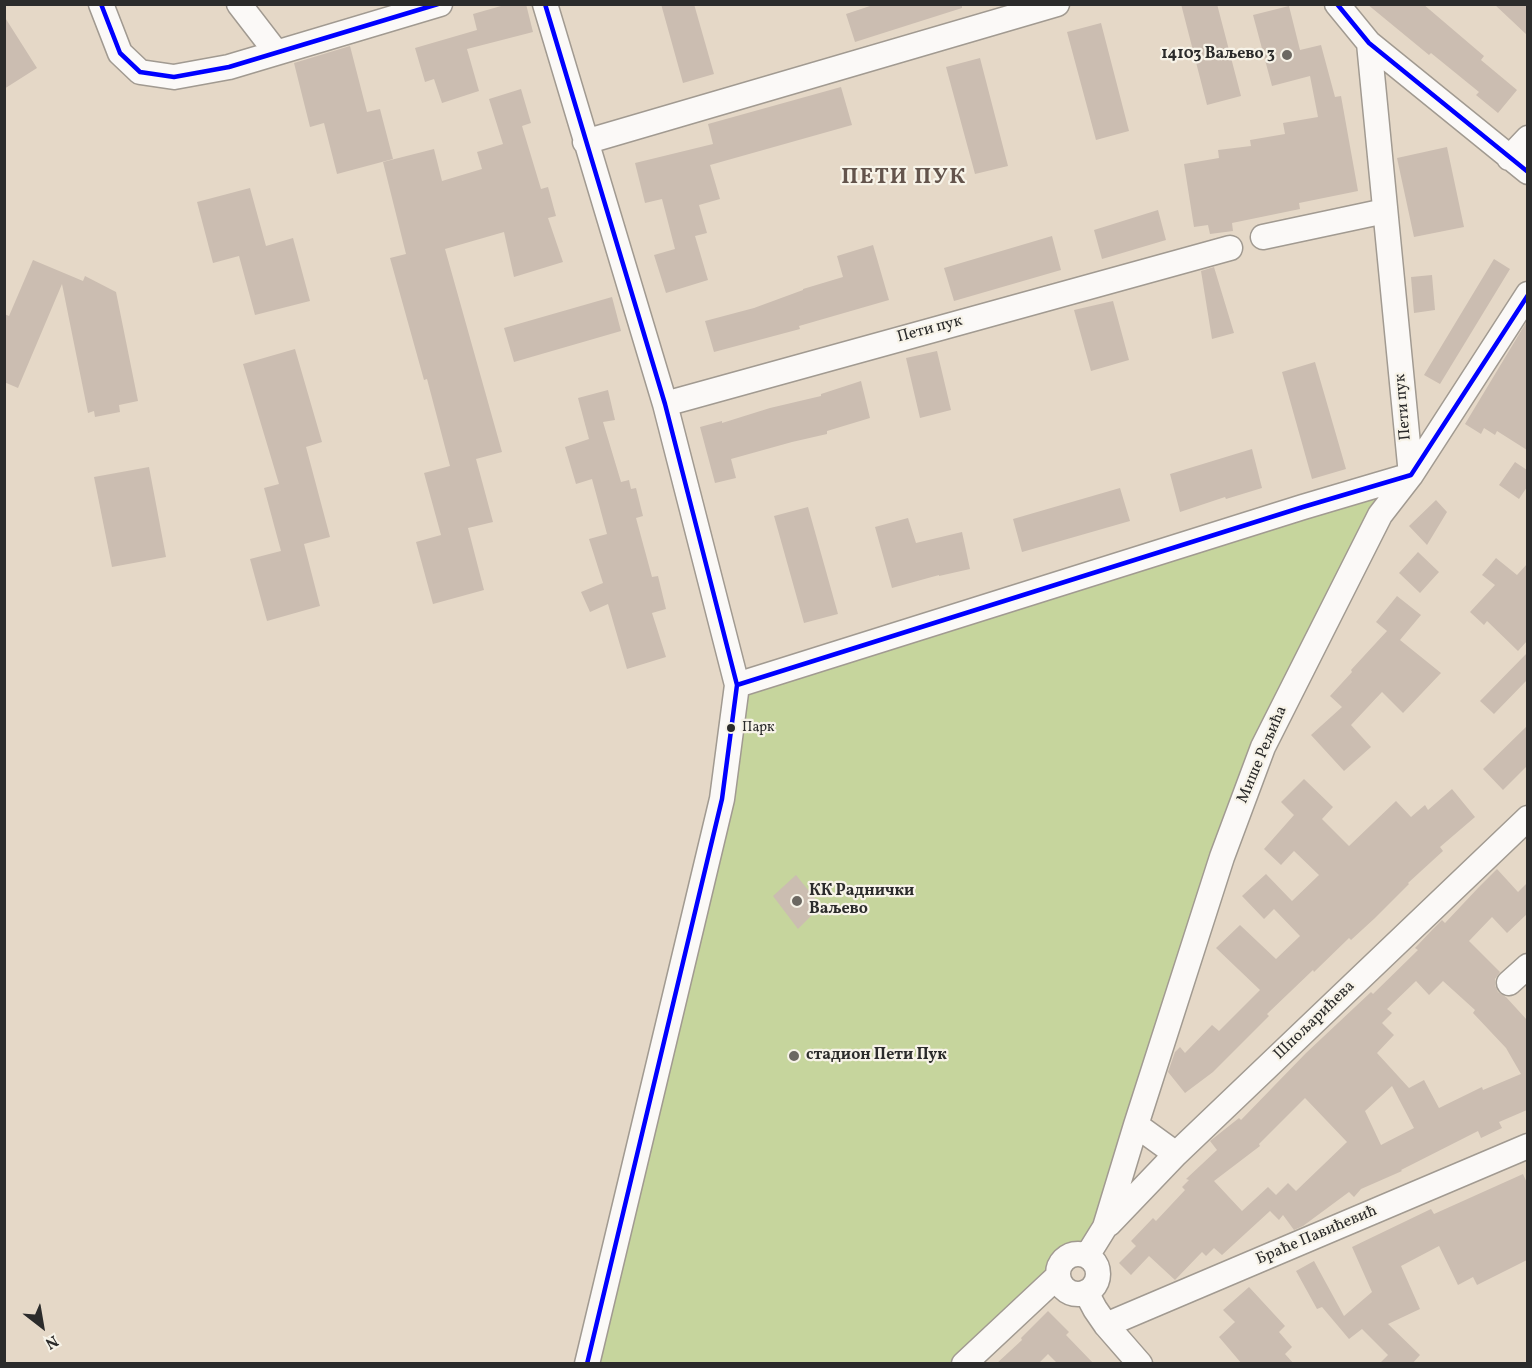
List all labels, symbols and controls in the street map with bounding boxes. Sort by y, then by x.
place label: 14103 Ваљево 3 [1161,45,1275,65]
marker: 14103 Ваљево 3 [1280,48,1294,62]
district label: ПЕТИ ПУК [841,166,967,192]
street label: Пети пук [895,312,965,348]
street label: Пети пук [1392,373,1416,441]
street label: Мише Рељића [1234,703,1292,807]
place label: Парк [742,720,774,736]
marker: Парк [725,722,737,734]
place label: КК Раднички Ваљево [809,882,914,920]
marker: КК Раднички Ваљево [790,894,804,908]
street label: Шпољарићева [1270,978,1360,1064]
place label: стадион Пети Пук [806,1046,947,1066]
marker: стадион Пети Пук [787,1049,801,1063]
street label: Браће Павићевић [1254,1202,1380,1270]
north arrow [12,1296,72,1356]
text: N [41,1329,62,1354]

